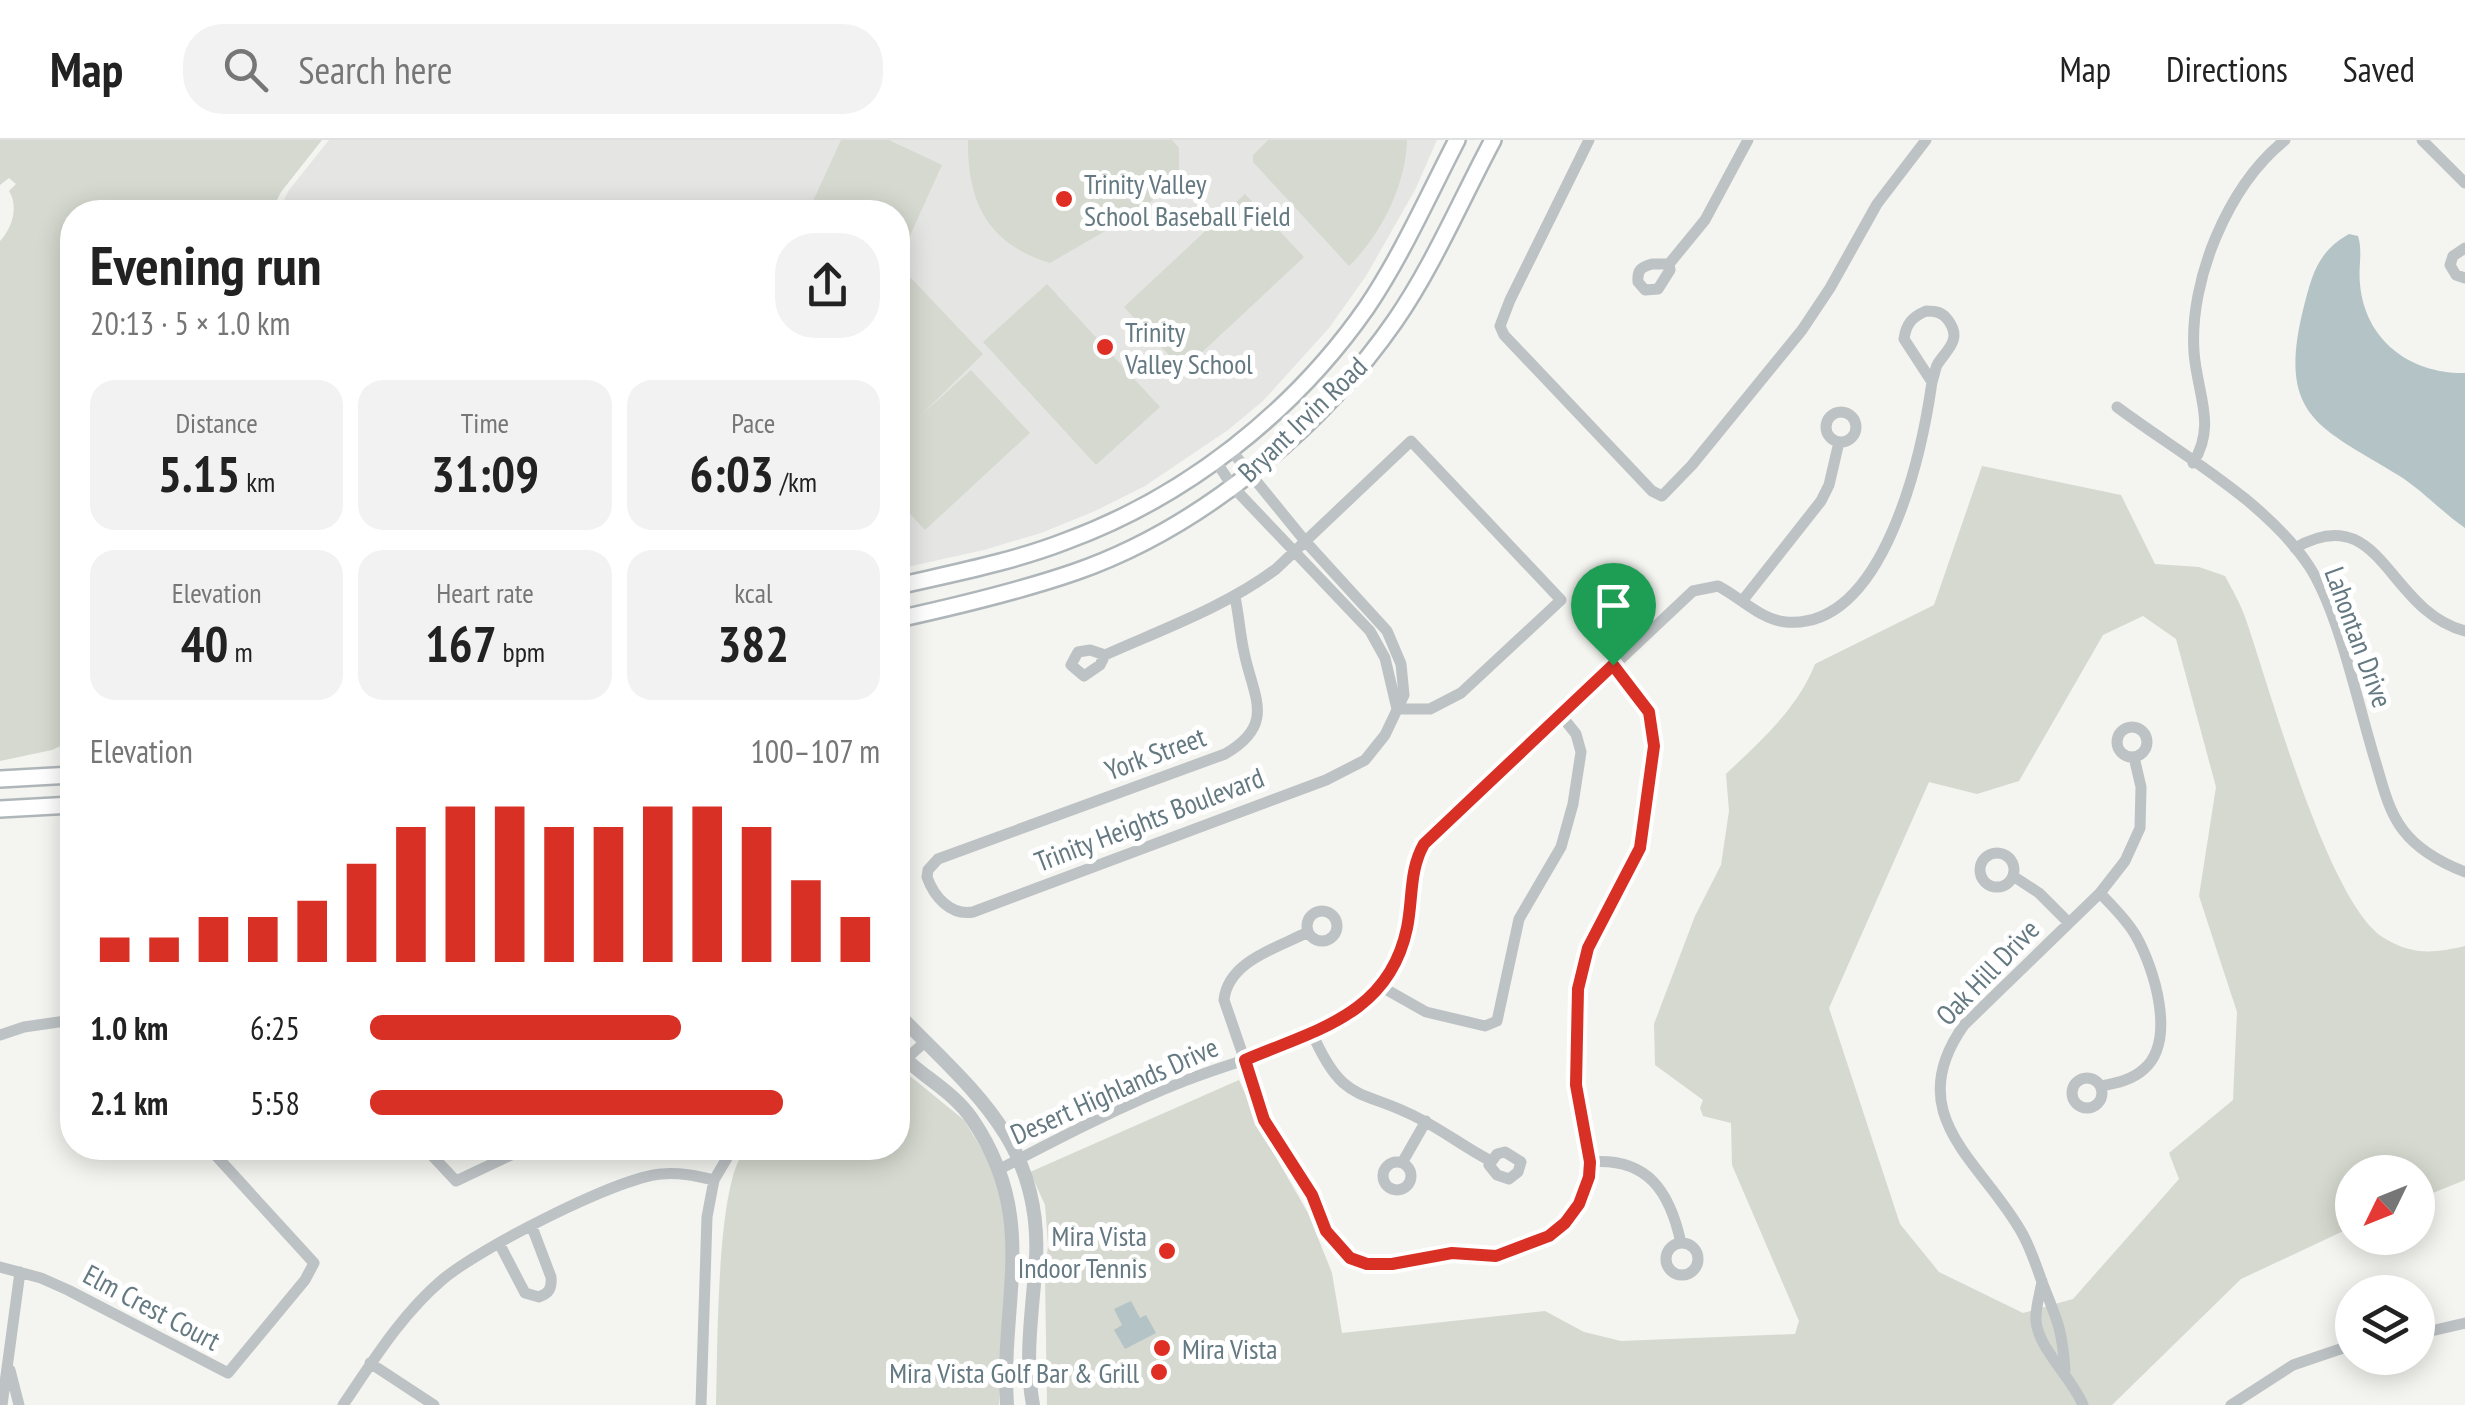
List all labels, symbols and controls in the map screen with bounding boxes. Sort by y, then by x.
search box [183,24,883,114]
text: Map [50,38,123,100]
icon: search [218,42,273,97]
text: Search here [298,45,453,94]
text: Map [2060,46,2111,92]
text: Directions [2166,46,2288,92]
text: Saved [2343,46,2415,92]
place label: Trinity Valley School Baseball Field [1084,165,1291,234]
marker: Trinity Valley School Baseball Field [1053,188,1075,210]
text: Evening run [90,229,322,300]
button: share [775,233,880,338]
text: 20:13 · 5 × 1.0 km [90,302,290,344]
place label: Trinity Valley School [1124,313,1253,382]
marker: Trinity Valley School [1094,336,1116,358]
street label: Bryant Irvin Road [1230,348,1374,490]
text: Distance [175,404,258,441]
text: Time [461,404,509,441]
text: Pace [731,404,775,441]
text: 5.15 [158,441,240,506]
text: 31:09 [431,441,539,506]
text: 6:03 [690,441,774,506]
text: km [240,463,275,500]
text: /km [774,463,817,500]
street label: Lahontan Drive [2316,562,2402,712]
pin [1571,563,1656,666]
text: Elevation [172,574,262,611]
text: Heart rate [436,574,534,611]
text: kcal [734,574,772,611]
icon: arrive [1586,578,1641,633]
text: 40 [181,611,228,676]
text: 167 [425,611,497,676]
text: 382 [717,611,789,676]
text: m [228,633,253,670]
text: bpm [497,633,545,670]
street label: York Street [1100,718,1211,788]
text: Elevation [90,730,193,772]
text: 100–107 m [750,730,880,772]
street label: Trinity Heights Boulevard [1029,758,1269,880]
street label: Oak Hill Drive [1927,911,2047,1033]
text: 1.0 km [90,1007,168,1049]
text: 6:25 [250,1007,300,1049]
street label: Desert Highlands Drive [1005,1028,1223,1152]
text: 2.1 km [90,1082,168,1124]
text: 5:58 [250,1082,300,1124]
north arrow [2335,1155,2435,1255]
map controls [2335,1155,2435,1375]
place label: Mira Vista Indoor Tennis [1018,1217,1147,1286]
marker: Mira Vista Indoor Tennis [1156,1240,1178,1262]
street label: Elm Crest Court [77,1255,227,1359]
button: layers [2335,1275,2435,1375]
place label: Mira Vista [1182,1330,1277,1367]
marker: Mira Vista [1151,1337,1173,1359]
place label: Mira Vista Golf Bar & Grill [889,1354,1139,1391]
marker: Mira Vista Golf Bar & Grill [1148,1361,1170,1383]

